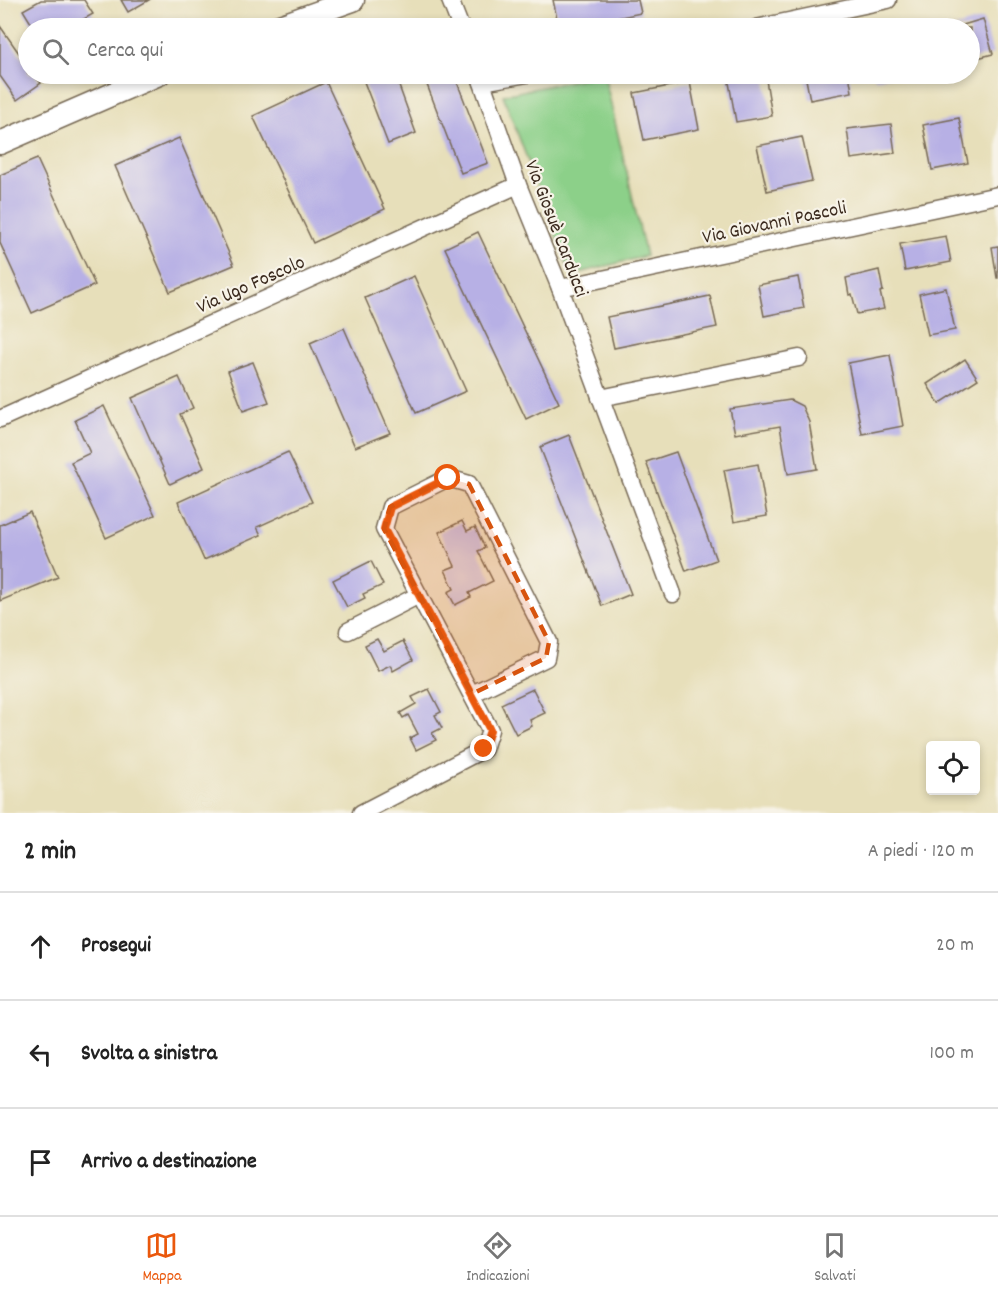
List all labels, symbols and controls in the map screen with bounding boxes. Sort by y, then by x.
search box [18,18,980,84]
icon: search [39,35,72,68]
text: Cerca qui [87,36,163,67]
street label: Via Giosuè Carducci [516,157,594,302]
street label: Via Giovanni Pascoli [700,195,850,253]
street label: Via Ugo Foscolo [193,249,310,322]
route start [434,464,460,490]
route end [470,735,496,761]
map controls [926,741,980,795]
button: locate [926,741,980,795]
text: 2 min [24,834,76,871]
text: A piedi · 120 m [868,838,974,866]
icon: ahead [24,930,57,963]
text: Prosegui [81,931,151,962]
text: 20 m [936,932,974,960]
icon: left [24,1038,57,1071]
text: Svolta a sinistra [81,1039,217,1070]
text: 100 m [930,1040,974,1068]
icon: arrive [24,1146,57,1179]
text: Arrivo a destinazione [81,1147,257,1178]
tab: Mappa [142,1229,182,1288]
tab: Indicazioni [466,1229,529,1288]
tab: Salvati [814,1229,856,1288]

